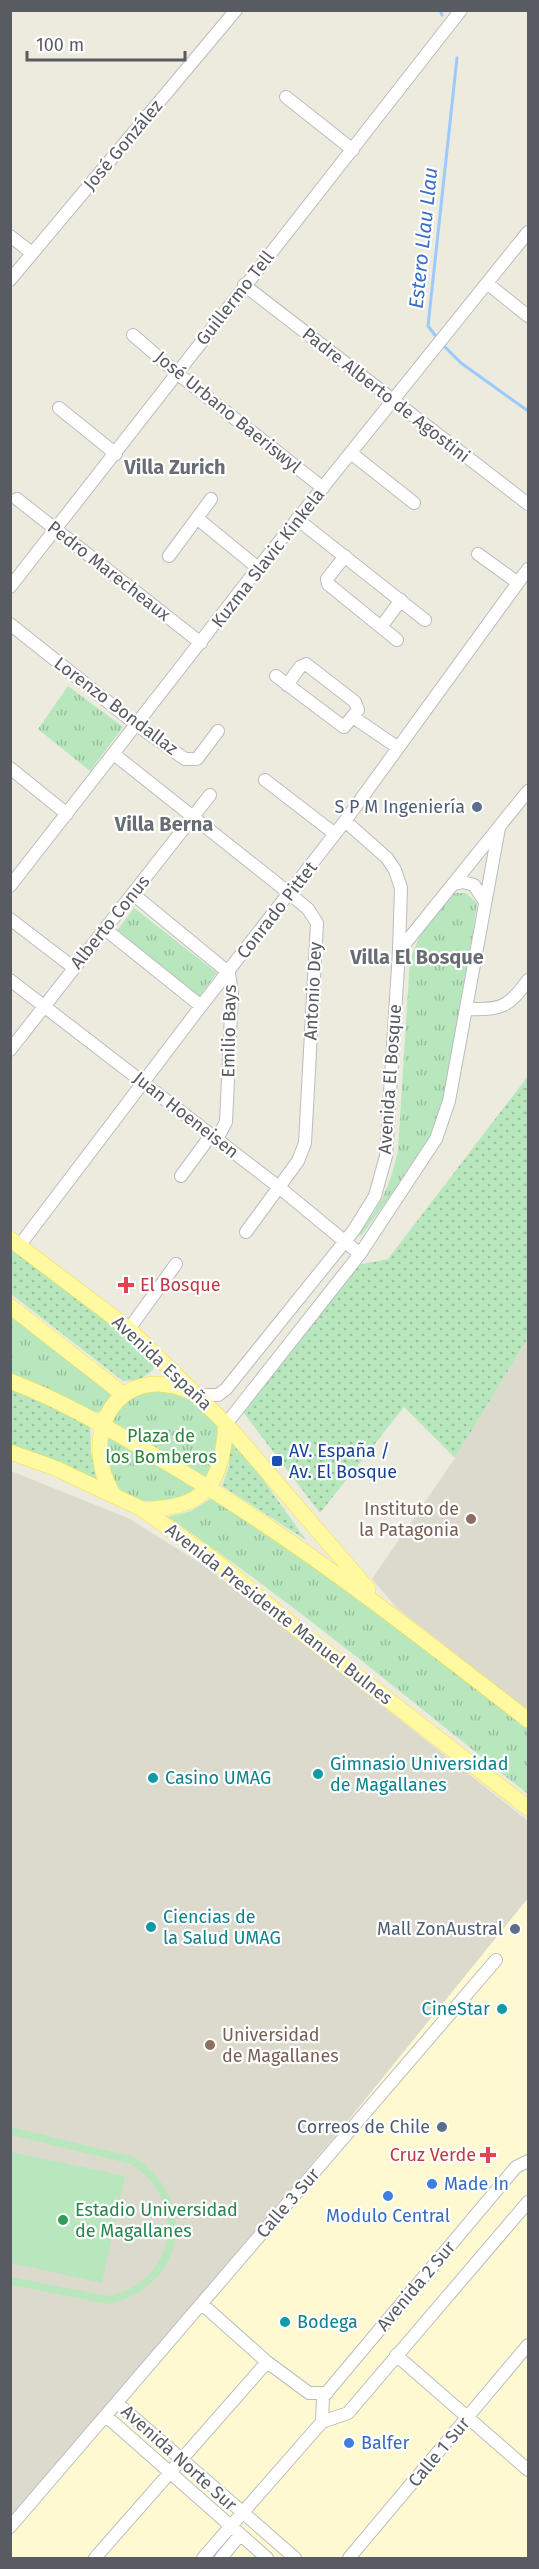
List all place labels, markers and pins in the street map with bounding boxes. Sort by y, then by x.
place label: S P M Ingeniería [334,796,465,818]
marker: S P M Ingeniería [470,800,484,814]
place label: El Bosque [140,1274,220,1296]
marker: El Bosque [117,1276,135,1294]
place label: AV. España / Av. El Bosque [289,1440,397,1483]
marker: AV. España / Av. El Bosque [270,1454,284,1468]
place label: Instituto de la Patagonia [359,1498,459,1541]
marker: Instituto de la Patagonia [464,1512,478,1526]
place label: Gimnasio Universidad de Magallanes [330,1753,508,1796]
place label: Casino UMAG [165,1767,271,1789]
marker: Gimnasio Universidad de Magallanes [311,1767,325,1781]
marker: Casino UMAG [146,1771,160,1785]
place label: Ciencias de la Salud UMAG [163,1906,281,1949]
place label: Mall ZonAustral [377,1918,503,1940]
marker: Ciencias de la Salud UMAG [144,1920,158,1934]
marker: Mall ZonAustral [508,1922,522,1936]
place label: CineStar [422,1998,490,2020]
marker: CineStar [495,2002,509,2016]
place label: Universidad de Magallanes [222,2024,339,2067]
marker: Universidad de Magallanes [203,2038,217,2052]
place label: Correos de Chile [297,2116,430,2138]
marker: Correos de Chile [435,2120,449,2134]
place label: Cruz Verde [390,2144,476,2166]
marker: Cruz Verde [481,2148,495,2162]
place label: Made In [444,2173,509,2195]
marker: Made In [425,2177,439,2191]
marker: Modulo Central [381,2189,395,2203]
place label: Estadio Universidad de Magallanes [75,2199,238,2242]
place label: Modulo Central [326,2205,450,2227]
marker: Estadio Universidad de Magallanes [56,2213,70,2227]
place label: Bodega [297,2311,358,2333]
marker: Bodega [278,2315,292,2329]
place label: Balfer [361,2432,409,2454]
marker: Balfer [342,2436,356,2450]

